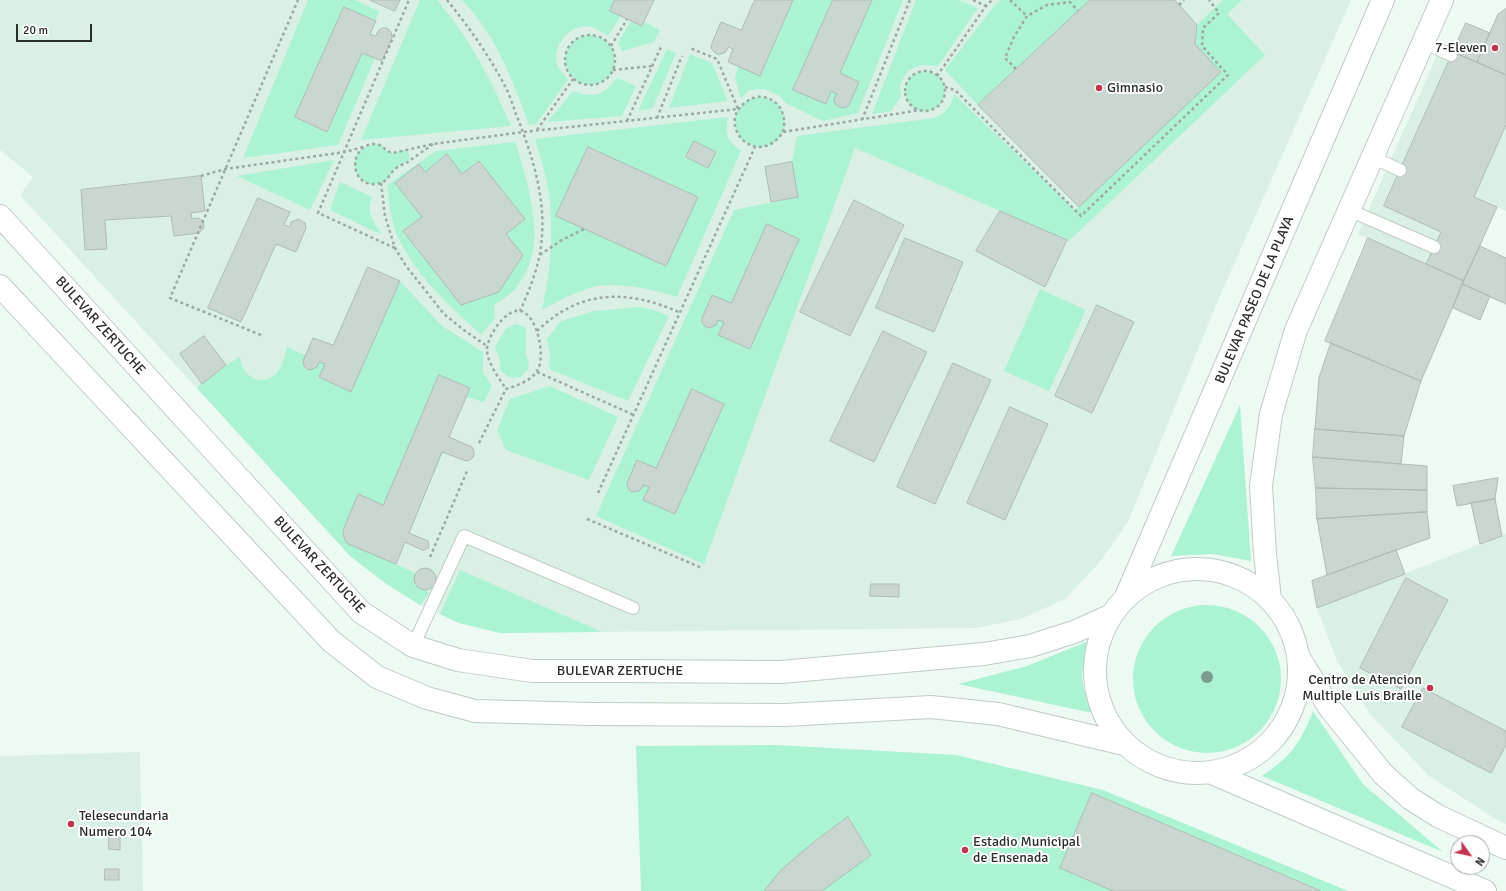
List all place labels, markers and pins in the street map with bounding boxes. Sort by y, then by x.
place label: 7-Eleven [1435,40,1487,56]
marker: 7-Eleven [1490,43,1500,53]
place label: Gimnasio [1107,80,1163,96]
marker: Gimnasio [1094,83,1104,93]
place label: Centro de Atencion Multiple Luis Braille [1302,672,1422,704]
marker: Centro de Atencion Multiple Luis Braille [1425,683,1435,693]
place label: Telesecundaria Numero 104 [79,808,169,840]
marker: Telesecundaria Numero 104 [66,819,76,829]
place label: Estadio Municipal de Ensenada [973,834,1080,866]
marker: Estadio Municipal de Ensenada [960,845,970,855]

